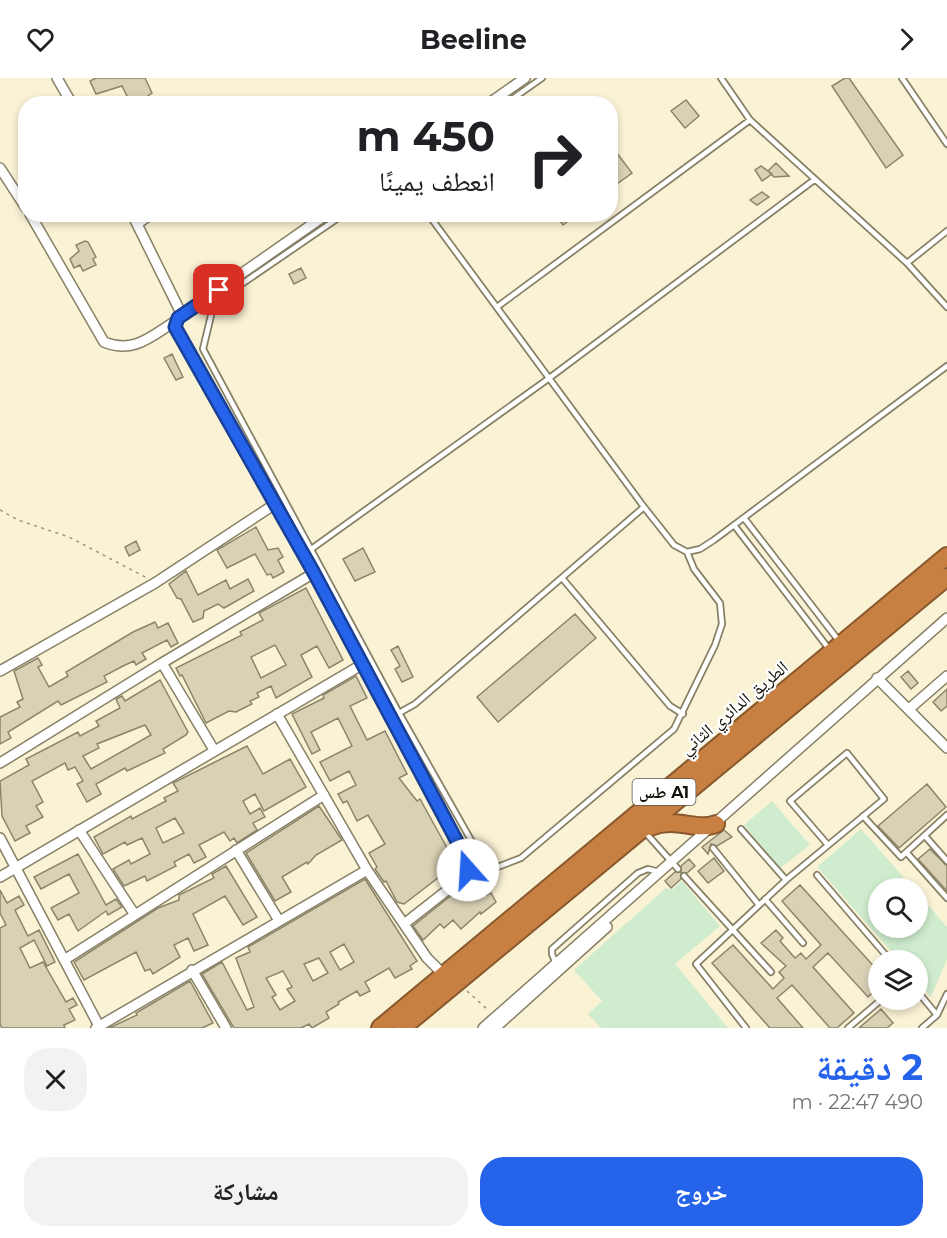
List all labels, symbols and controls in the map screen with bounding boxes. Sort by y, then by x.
icon: heart [24,23,57,56]
text: Beeline [420,23,527,56]
icon: forward [890,23,923,56]
text: 450 m [357,110,495,162]
icon: right [516,120,594,198]
text: انعطف يمينًا [379,165,495,198]
pin [193,264,244,315]
icon: arrive [202,273,235,306]
street label: الطريق الدائري الثاني [675,656,795,762]
road number: طس A1 [632,779,696,805]
position arrow [436,838,500,902]
map controls [868,878,928,1010]
button: search [868,878,928,938]
button: layers [868,950,928,1010]
text: 2 دقيقة [816,1045,923,1089]
button: close [24,1048,87,1111]
text: 490 m · 22:47 [792,1090,923,1114]
button: مشاركة [24,1157,468,1226]
button: خروج [480,1157,923,1226]

